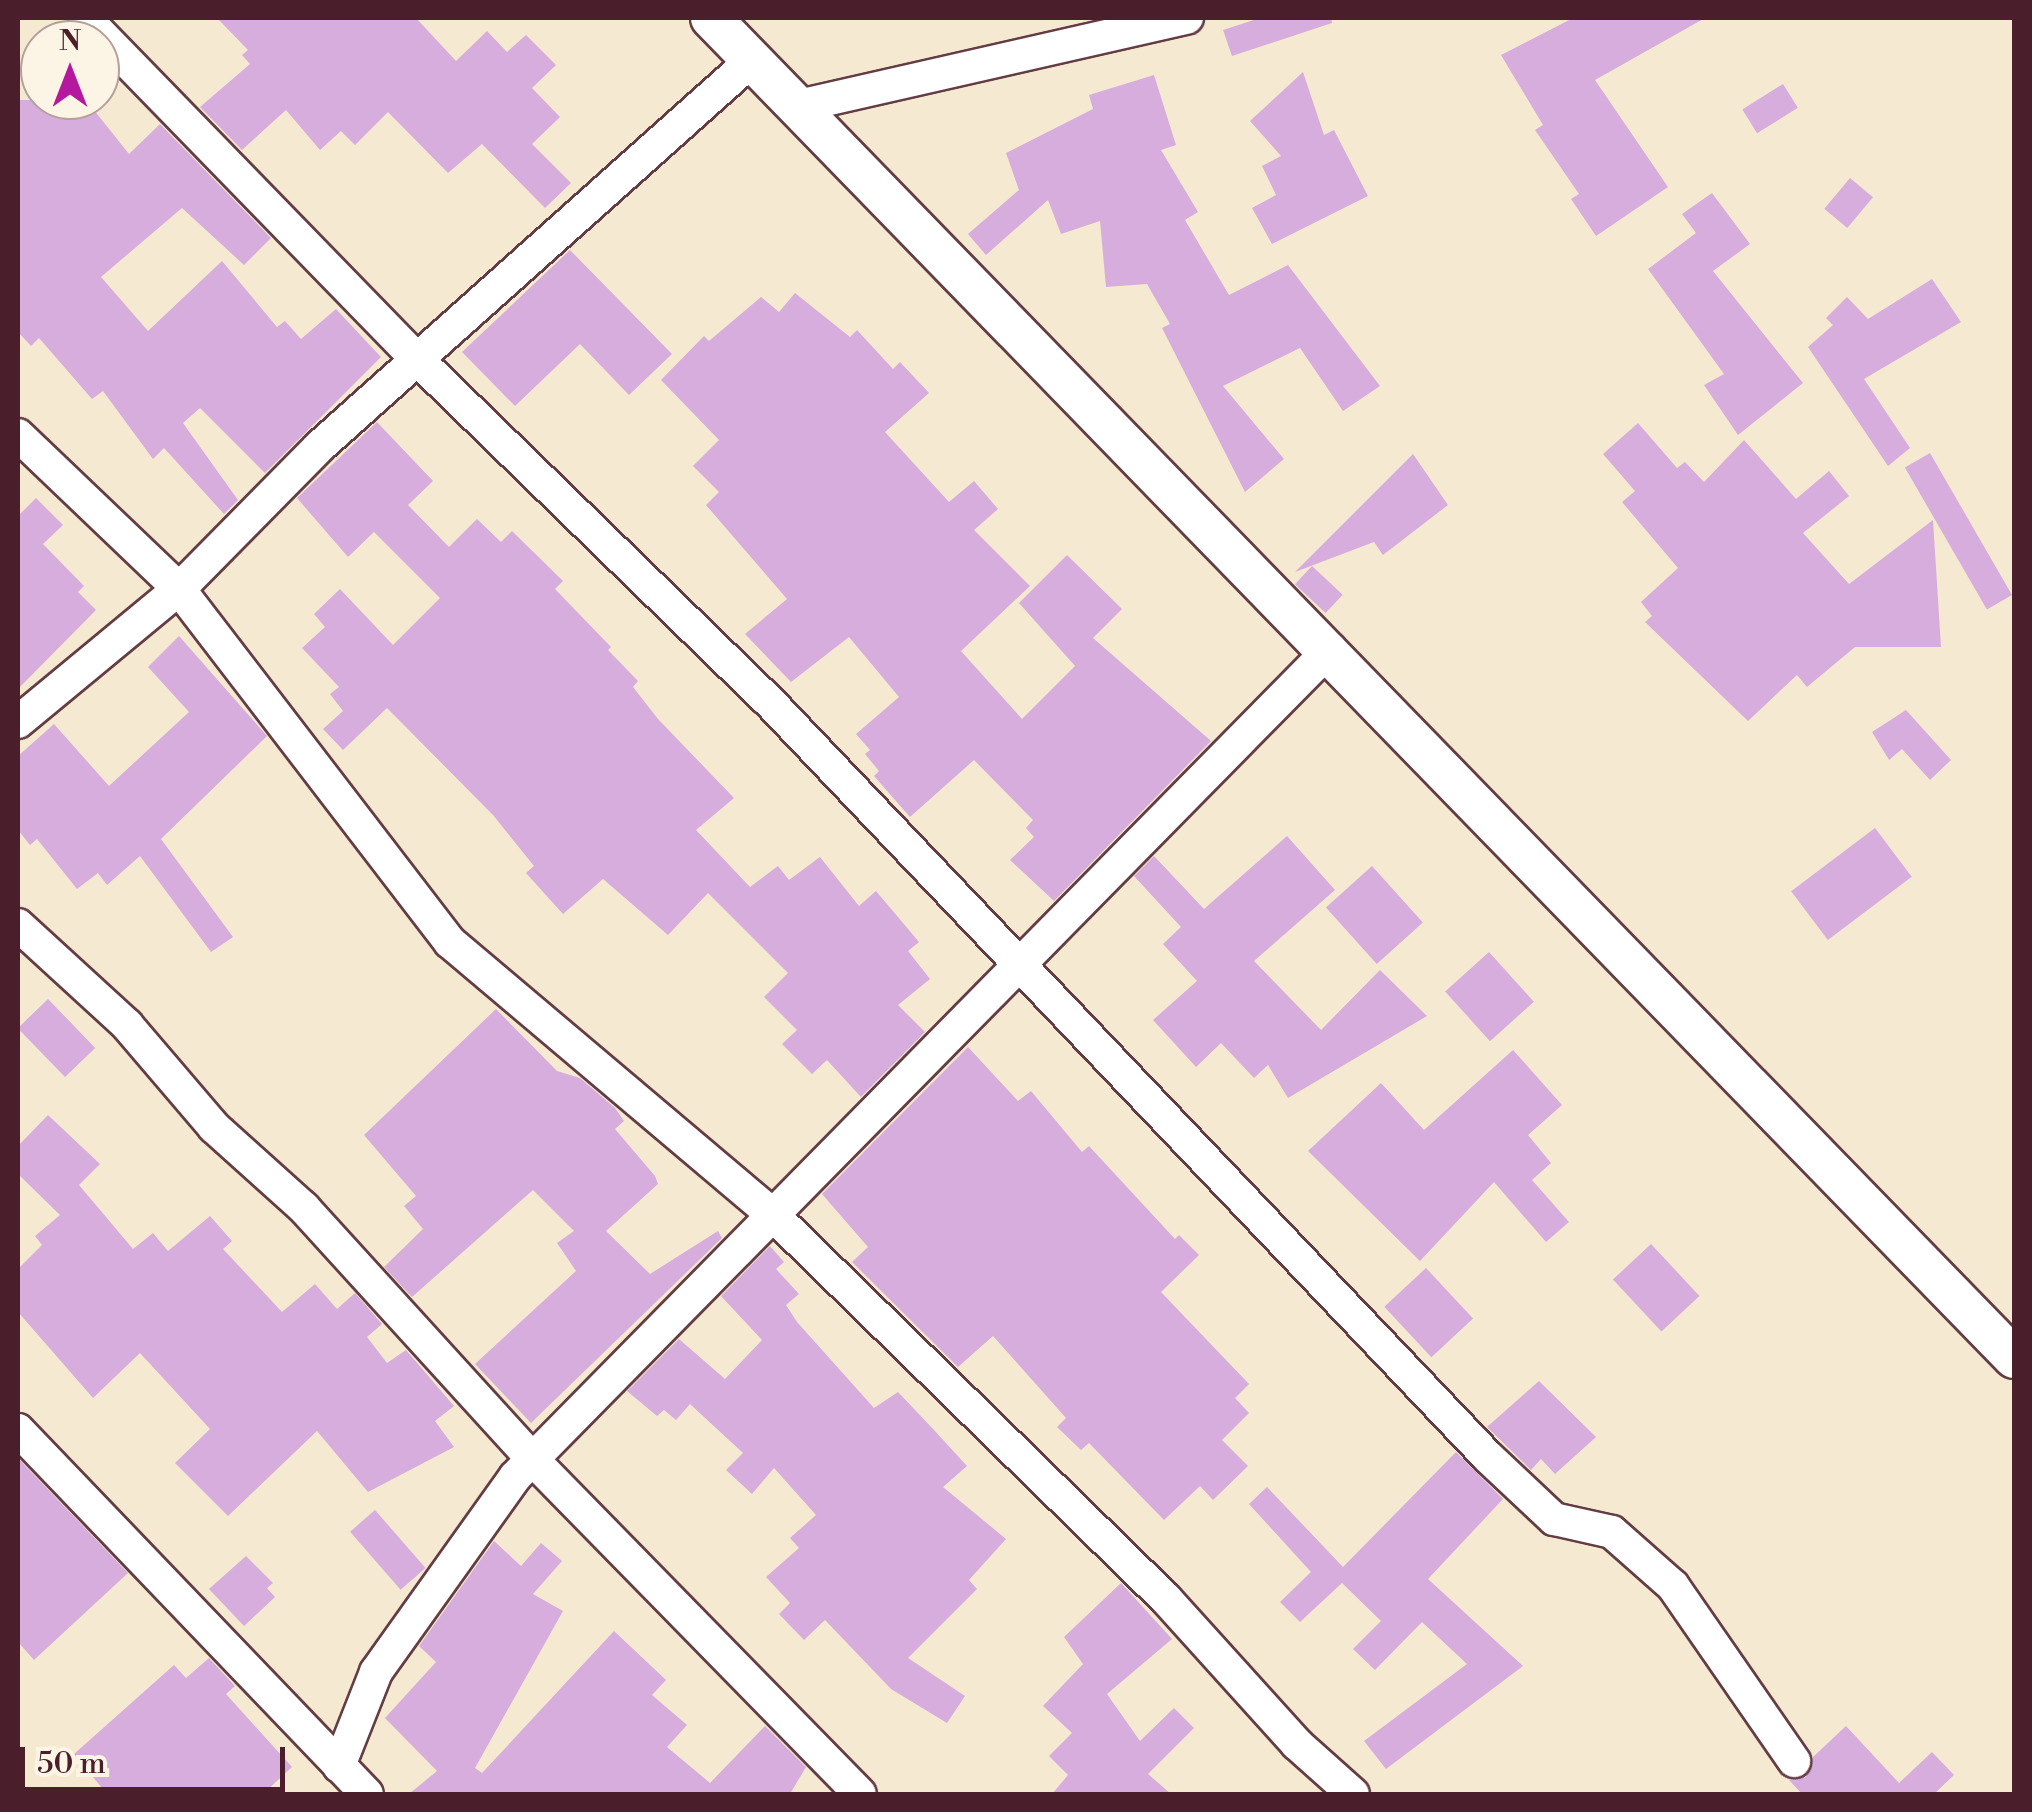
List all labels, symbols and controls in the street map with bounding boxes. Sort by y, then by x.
north arrow [20,20,120,120]
text: N [59,24,81,59]
scale bar [25,1727,290,1789]
text: 50 m [37,1745,106,1783]

